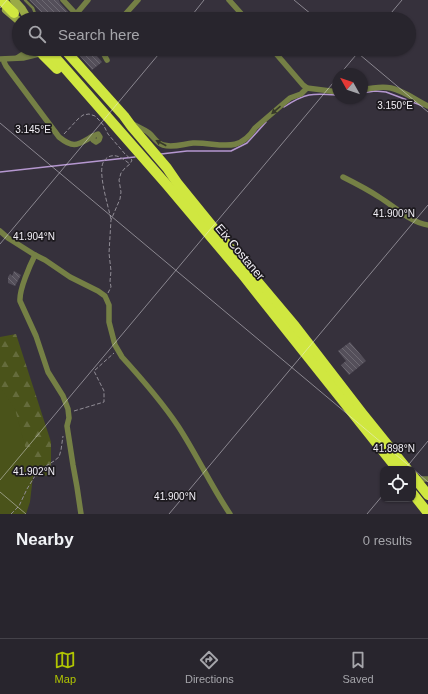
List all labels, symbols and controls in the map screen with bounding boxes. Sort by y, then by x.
search box [12,12,416,56]
icon: search [26,23,48,45]
text: Search here [58,26,140,43]
north arrow [332,68,368,104]
text: 3.150°E [377,100,413,111]
one-way arrow [271,105,281,114]
text: 3.145°E [15,124,51,135]
one-way arrow [155,140,167,146]
text: 41.900°N [373,208,415,219]
street label: Eix Costaner [213,221,267,283]
text: 41.904°N [13,231,55,242]
text: 41.898°N [373,443,415,454]
text: 41.902°N [13,466,55,477]
map controls [380,466,416,502]
button: locate [380,466,416,502]
text: 41.900°N [154,491,196,502]
text: Nearby [16,530,74,549]
text: 0 results [363,533,412,548]
tab: Map [54,649,76,685]
tab: Directions [185,649,234,685]
tab: Saved [342,649,374,685]

